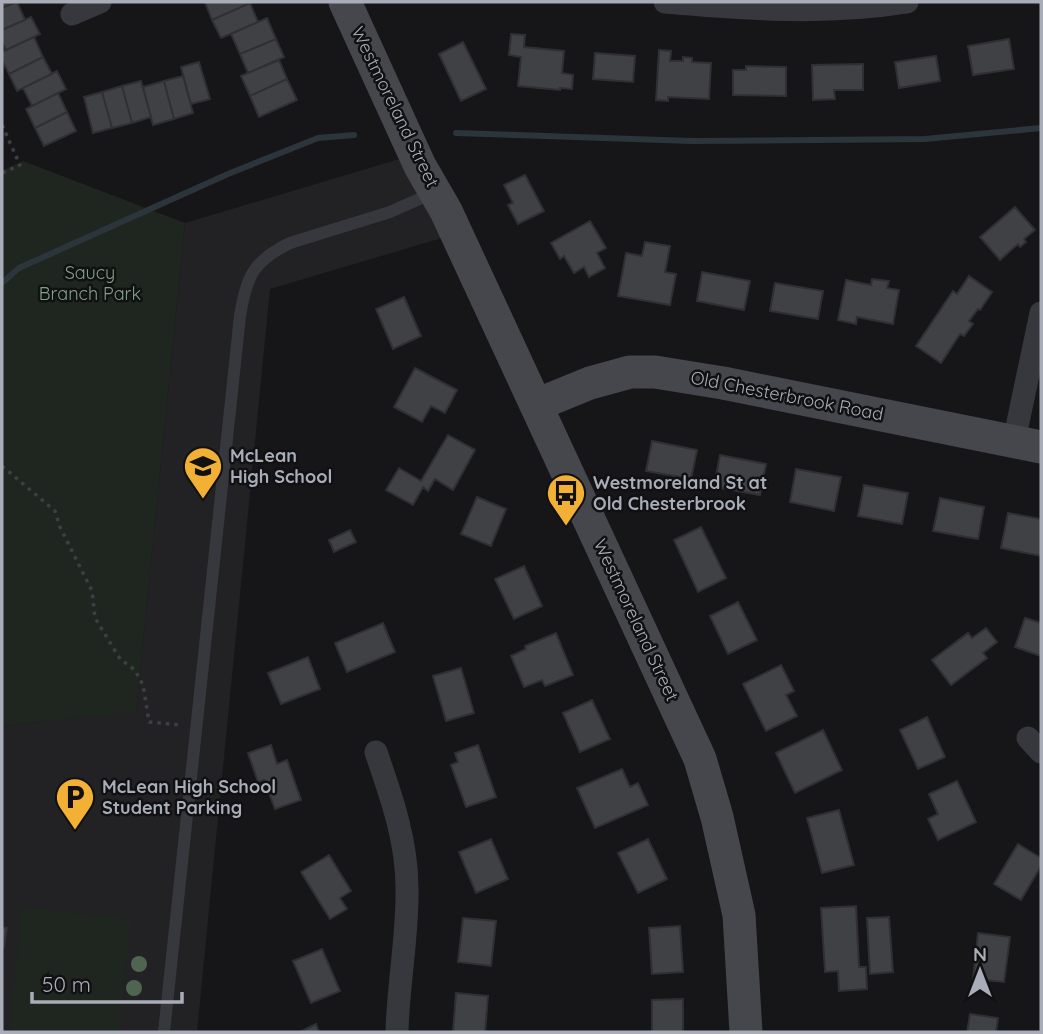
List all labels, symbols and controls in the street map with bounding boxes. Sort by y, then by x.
street label: Westmoreland Street [346,23,444,191]
park label: Saucy Branch Park [39,261,141,305]
street label: Old Chesterbrook Road [689,366,885,425]
place label: McLean High School [230,444,332,488]
school or university icon: McLean High School [182,445,224,500]
place label: Westmoreland St at Old Chesterbrook [593,471,767,515]
bus stop icon: Westmoreland St at Old Chesterbrook [545,472,587,527]
street label: Westmoreland Street [589,535,684,705]
place label: McLean High School Student Parking [102,775,276,819]
parking icon: McLean High School Student Parking [54,776,96,831]
north arrow [945,936,1015,1006]
text: N [973,942,987,966]
scale bar [32,960,182,1004]
text: 50 m [42,971,91,997]

